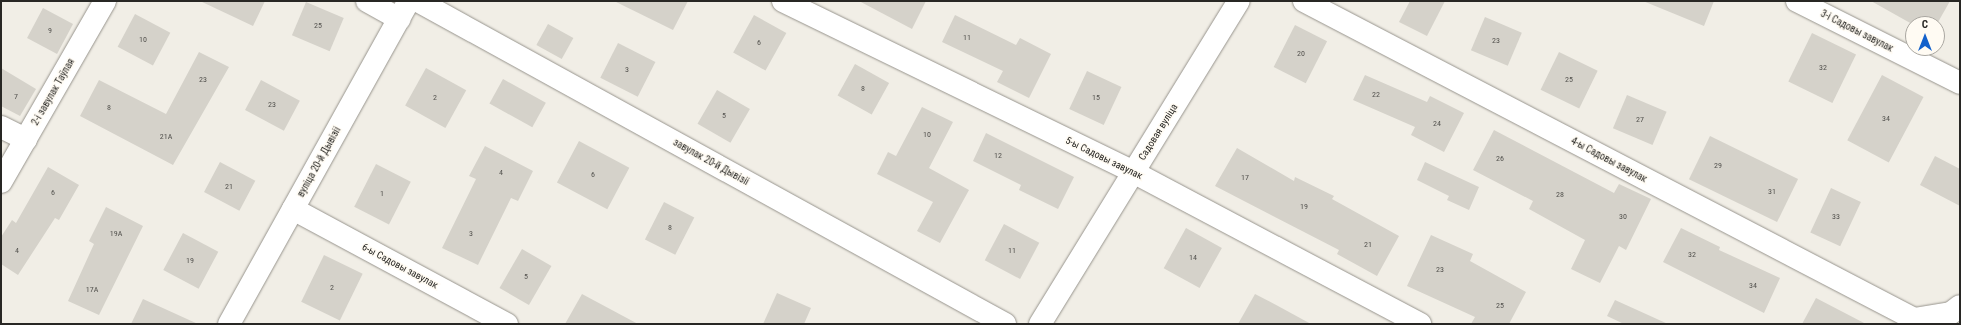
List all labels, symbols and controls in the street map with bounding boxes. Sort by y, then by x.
street label: 3-і Садовы завулак [1819,8,1895,54]
north arrow [1905,16,1945,56]
text: С [1922,18,1928,31]
house number: 25 [314,21,322,31]
house number: 9 [48,26,52,36]
house number: 11 [963,33,971,43]
house number: 10 [139,35,147,45]
house number: 23 [1492,36,1500,46]
house number: 6 [757,38,761,48]
house number: 20 [1297,49,1305,59]
street label: 2-і завулак Таўлая [29,56,77,128]
house number: 32 [1819,63,1827,73]
house number: 3 [625,65,629,75]
house number: 23 [199,75,207,85]
house number: 25 [1565,75,1573,85]
house number: 8 [861,84,865,94]
house number: 22 [1372,90,1380,100]
house number: 7 [14,92,18,102]
house number: 2 [433,93,437,103]
house number: 15 [1092,93,1100,103]
house number: 23 [268,100,276,110]
street label: Садовая вуліца [1136,102,1180,162]
house number: 8 [107,103,111,113]
house number: 5 [722,111,726,121]
house number: 34 [1882,114,1890,124]
house number: 27 [1636,115,1644,125]
house number: 24 [1433,119,1441,129]
street label: вуліца 20-й Дывізіі [295,125,343,199]
house number: 10 [923,130,931,140]
house number: 21А [160,132,172,142]
street label: 5-ы Садовы завулак [1063,134,1145,182]
street label: 4-ы Садовы завулак [1569,135,1649,185]
street label: завулак 20-й Дывізіі [671,136,751,188]
house number: 12 [994,151,1002,161]
house number: 26 [1496,154,1504,164]
house number: 29 [1714,161,1722,171]
house number: 4 [499,168,503,178]
house number: 6 [591,170,595,180]
house number: 17 [1241,173,1249,183]
house number: 21 [225,182,233,192]
house number: 31 [1768,187,1776,197]
house number: 6 [51,188,55,198]
house number: 1 [380,189,384,199]
house number: 28 [1556,190,1564,200]
house number: 19 [1300,202,1308,212]
house number: 30 [1619,212,1627,222]
house number: 33 [1832,212,1840,222]
house number: 8 [668,223,672,233]
house number: 19А [110,229,122,239]
house number: 3 [469,229,473,239]
house number: 21 [1364,240,1372,250]
street label: 6-ы Садовы завулак [360,241,440,291]
house number: 4 [15,246,19,256]
house number: 11 [1008,246,1016,256]
house number: 32 [1688,250,1696,260]
house number: 14 [1189,253,1197,263]
house number: 19 [186,256,194,266]
house number: 23 [1436,265,1444,275]
house number: 5 [524,272,528,282]
house number: 34 [1749,281,1757,291]
house number: 2 [330,283,334,293]
house number: 17А [86,285,98,295]
house number: 25 [1496,301,1504,311]

